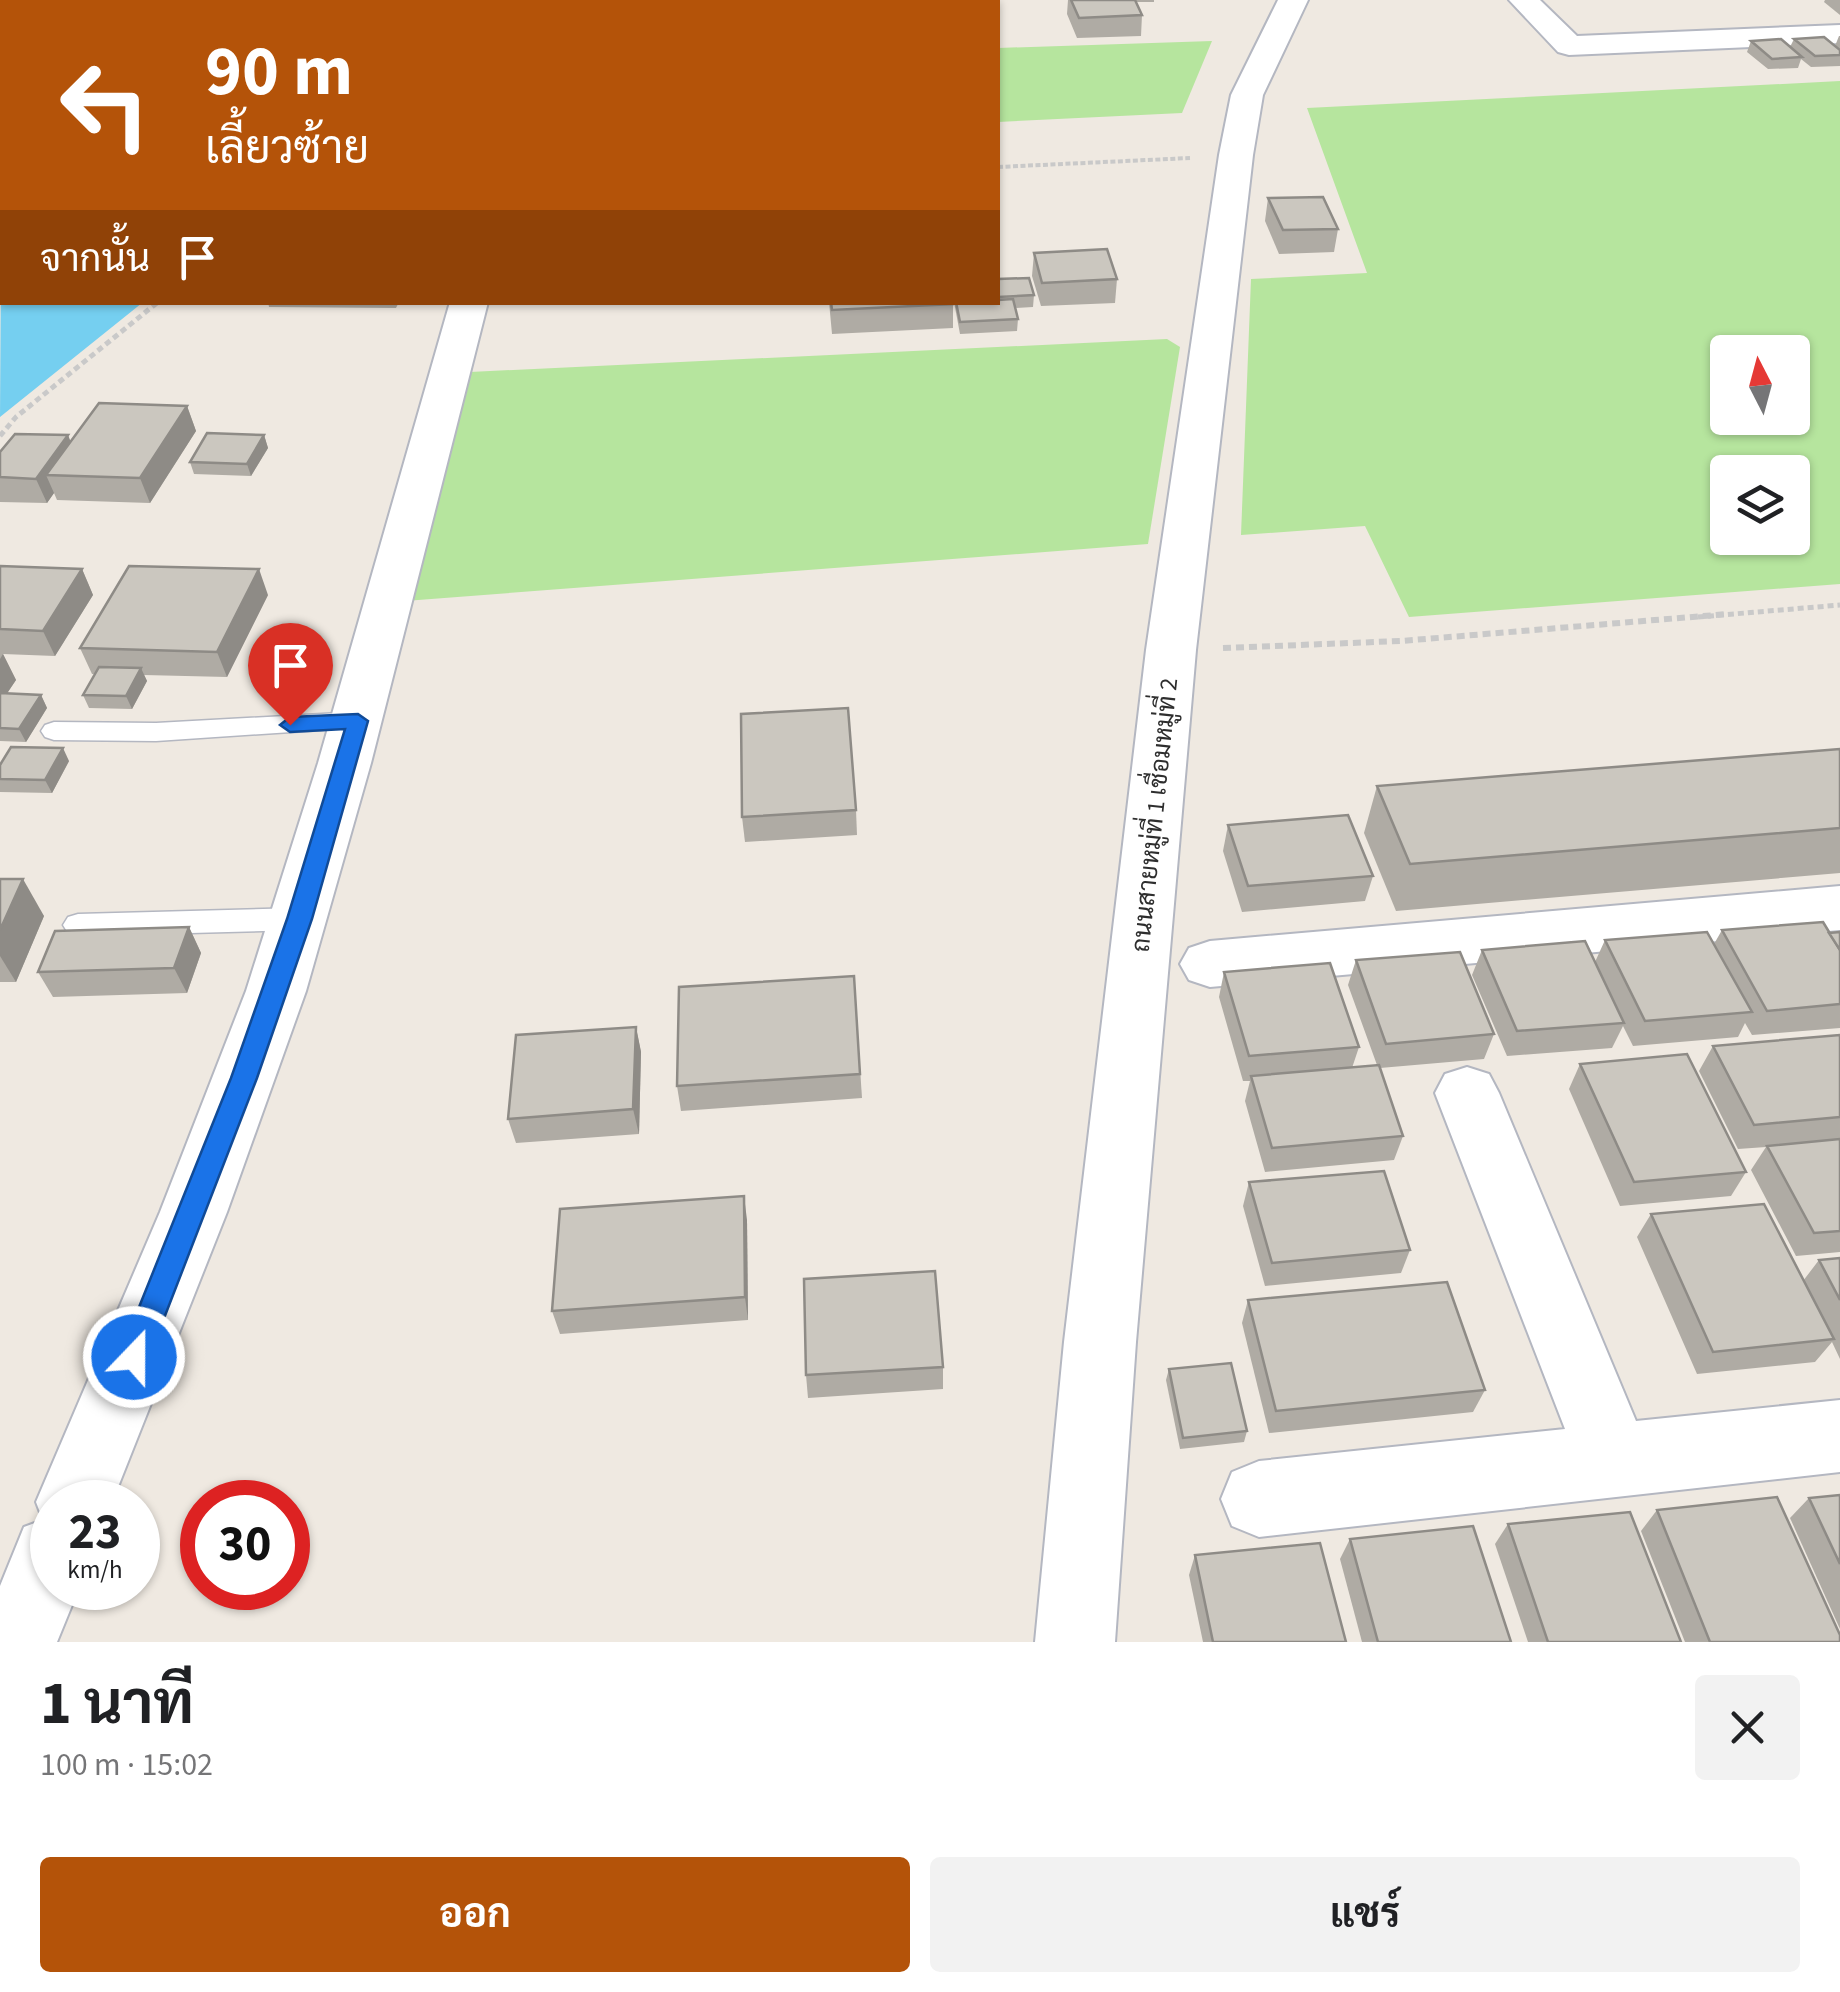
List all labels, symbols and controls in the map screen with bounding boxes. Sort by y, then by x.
text: 90 m [205,22,353,122]
icon: left [40,40,170,170]
text: เลี้ยวซ้าย [205,117,369,181]
icon: arrive [170,230,225,285]
text: จากนั้น [40,232,150,286]
north arrow [1710,335,1810,435]
map controls [1710,335,1810,555]
button: layers [1710,455,1810,555]
pin [248,623,333,726]
icon: arrive [263,638,318,693]
street label: ถนนสายหมู่ที่ 1 เชื่อมหมู่ที่ 2 [1118,676,1187,954]
position arrow [82,1305,186,1409]
speed limit sign: 30 [180,1480,310,1610]
text: 23 [69,1497,121,1568]
text: km/h [67,1552,123,1588]
text: 1 นาที [40,1662,194,1747]
button: close [1695,1675,1800,1780]
text: 100 m · 15:02 [40,1742,213,1788]
button: ออก [40,1857,910,1972]
button: แชร์ [930,1857,1800,1972]

